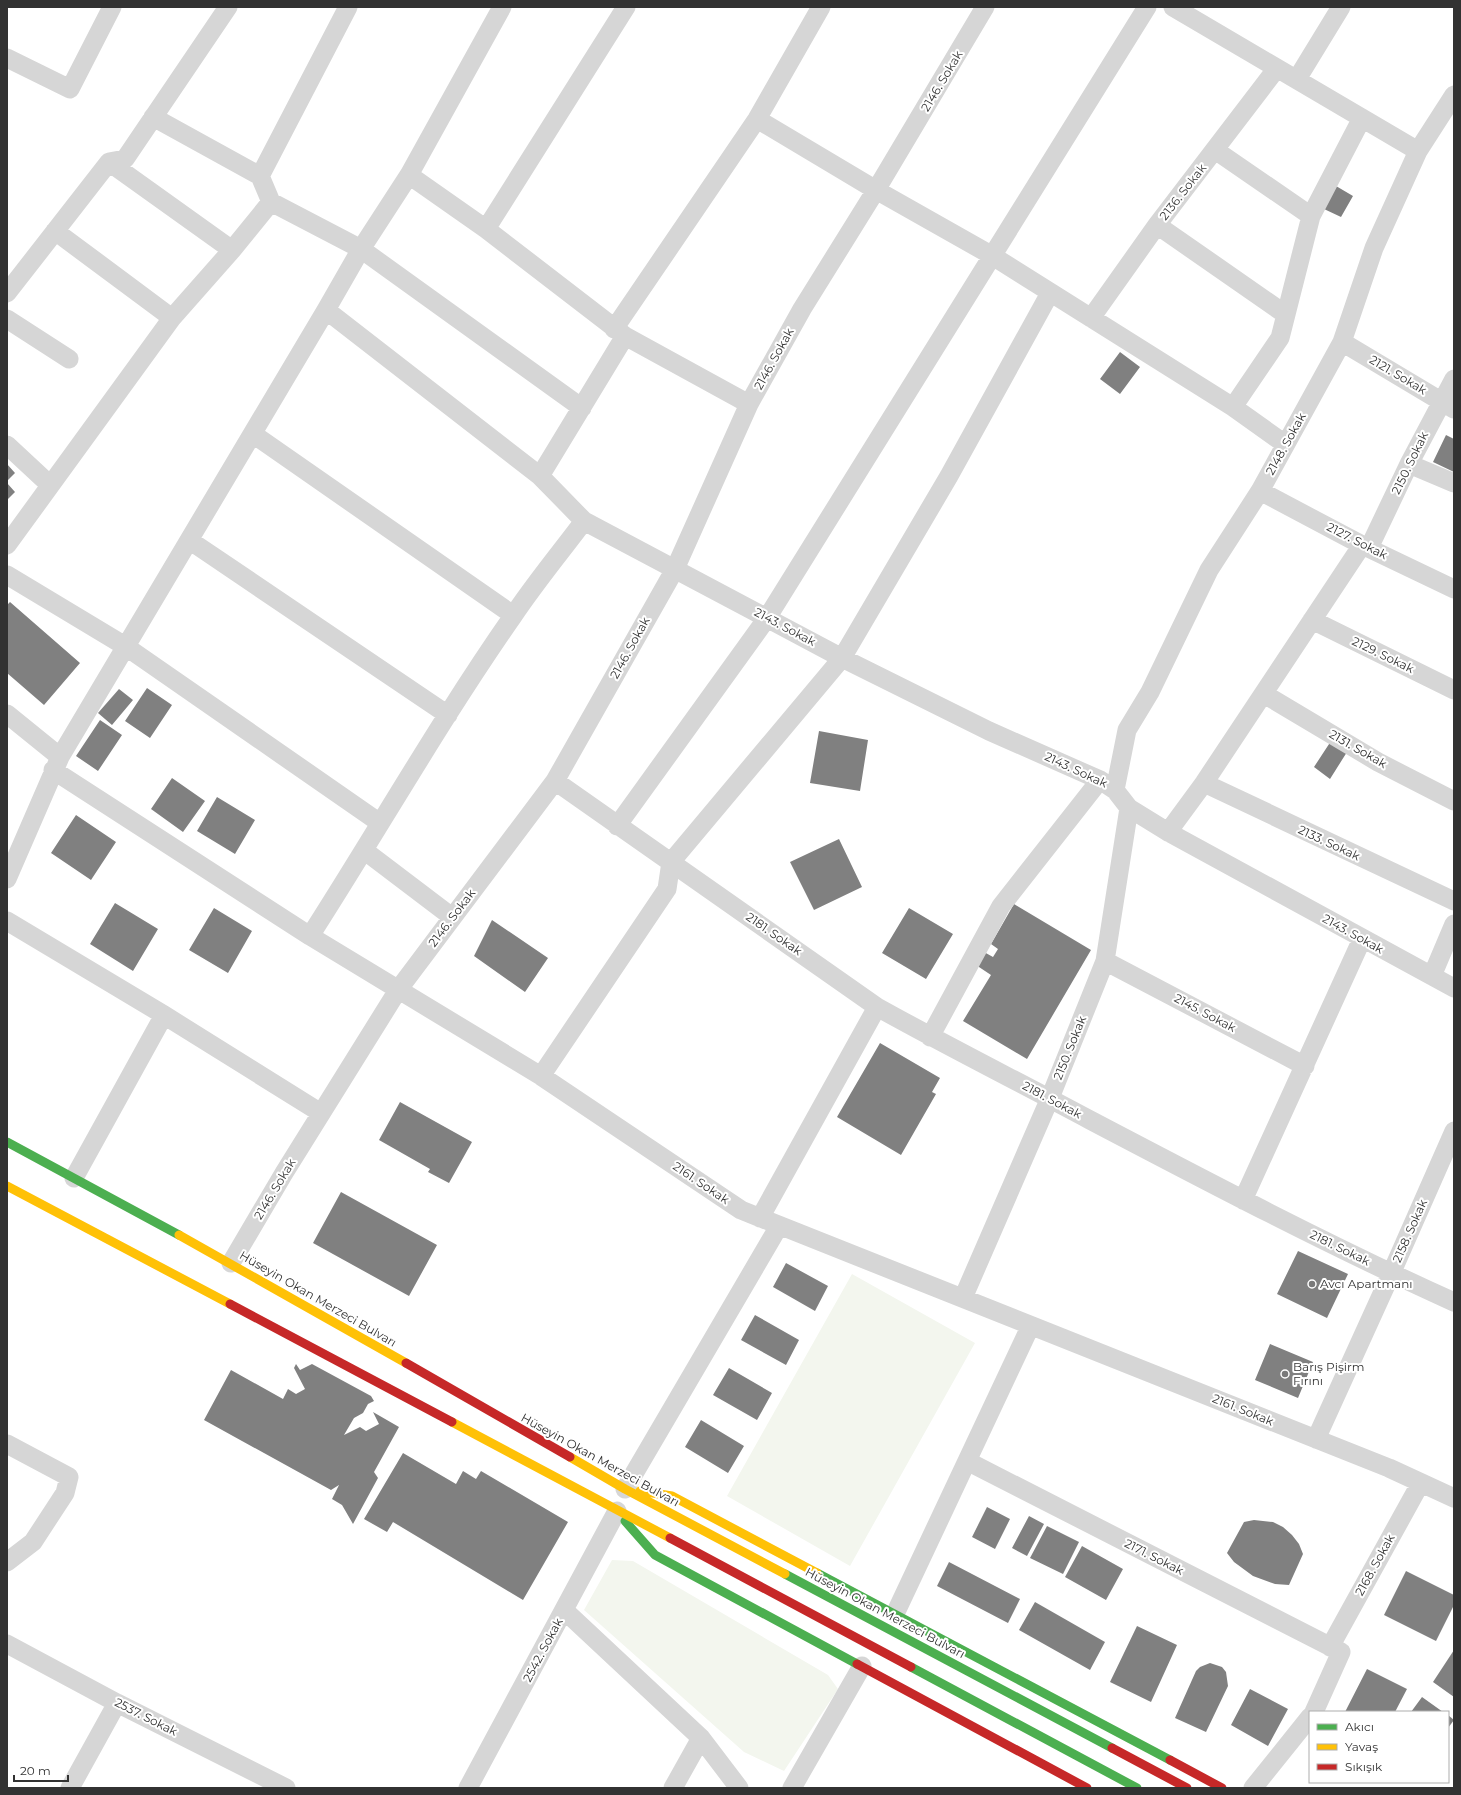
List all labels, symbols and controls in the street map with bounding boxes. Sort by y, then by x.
street label: 2146. Sokak [918,47,966,114]
street label: 2136. Sokak [1156,160,1210,223]
street label: 2146. Sokak [750,324,797,392]
street label: 2121. Sokak [1367,352,1430,398]
street label: 2148. Sokak [1262,409,1309,478]
street label: 2150. Sokak [1388,428,1431,496]
street label: 2127. Sokak [1324,519,1391,563]
street label: 2143. Sokak [752,604,819,649]
street label: 2146. Sokak [606,613,653,681]
street label: 2129. Sokak [1350,633,1417,676]
street label: 2131. Sokak [1327,726,1390,772]
street label: 2143. Sokak [1042,748,1111,791]
street label: 2133. Sokak [1296,822,1363,864]
street label: 2146. Sokak [425,885,479,950]
street label: 2181. Sokak [743,909,806,959]
street label: 2143. Sokak [1320,911,1387,957]
street label: 2145. Sokak [1172,990,1239,1035]
street label: 2150. Sokak [1050,1013,1089,1082]
street label: 2181. Sokak [1020,1078,1085,1122]
street label: 2146. Sokak [251,1155,299,1222]
street label: 2161. Sokak [670,1158,733,1207]
street label: 2158. Sokak [1389,1196,1430,1265]
street label: 2181. Sokak [1308,1227,1373,1269]
street label: Hüseyin Okan Merzeci Bulvarı [237,1247,399,1350]
place label: Avcı Apartmanı [1320,1276,1413,1291]
marker: Avcı Apartmanı [1307,1279,1317,1289]
place label: Barış Pişirm Fırını [1293,1359,1364,1388]
marker: Barış Pişirm Fırını [1280,1369,1290,1379]
street label: 2161. Sokak [1210,1390,1277,1429]
street label: Hüseyin Okan Merzeci Bulvarı [518,1410,682,1509]
street label: 2168. Sokak [1351,1531,1398,1598]
street label: 2171. Sokak [1122,1535,1187,1578]
street label: Hüseyin Okan Merzeci Bulvarı [803,1564,968,1661]
street label: 2542. Sokak [519,1614,566,1684]
street label: 2537. Sokak [112,1694,181,1739]
legend [1309,1711,1449,1783]
text: Akıcı [1345,1719,1374,1734]
text: Yavaş [1345,1739,1378,1754]
scale bar [14,1757,68,1783]
text: Sıkışık [1345,1759,1383,1774]
text: 20 m [20,1763,51,1778]

